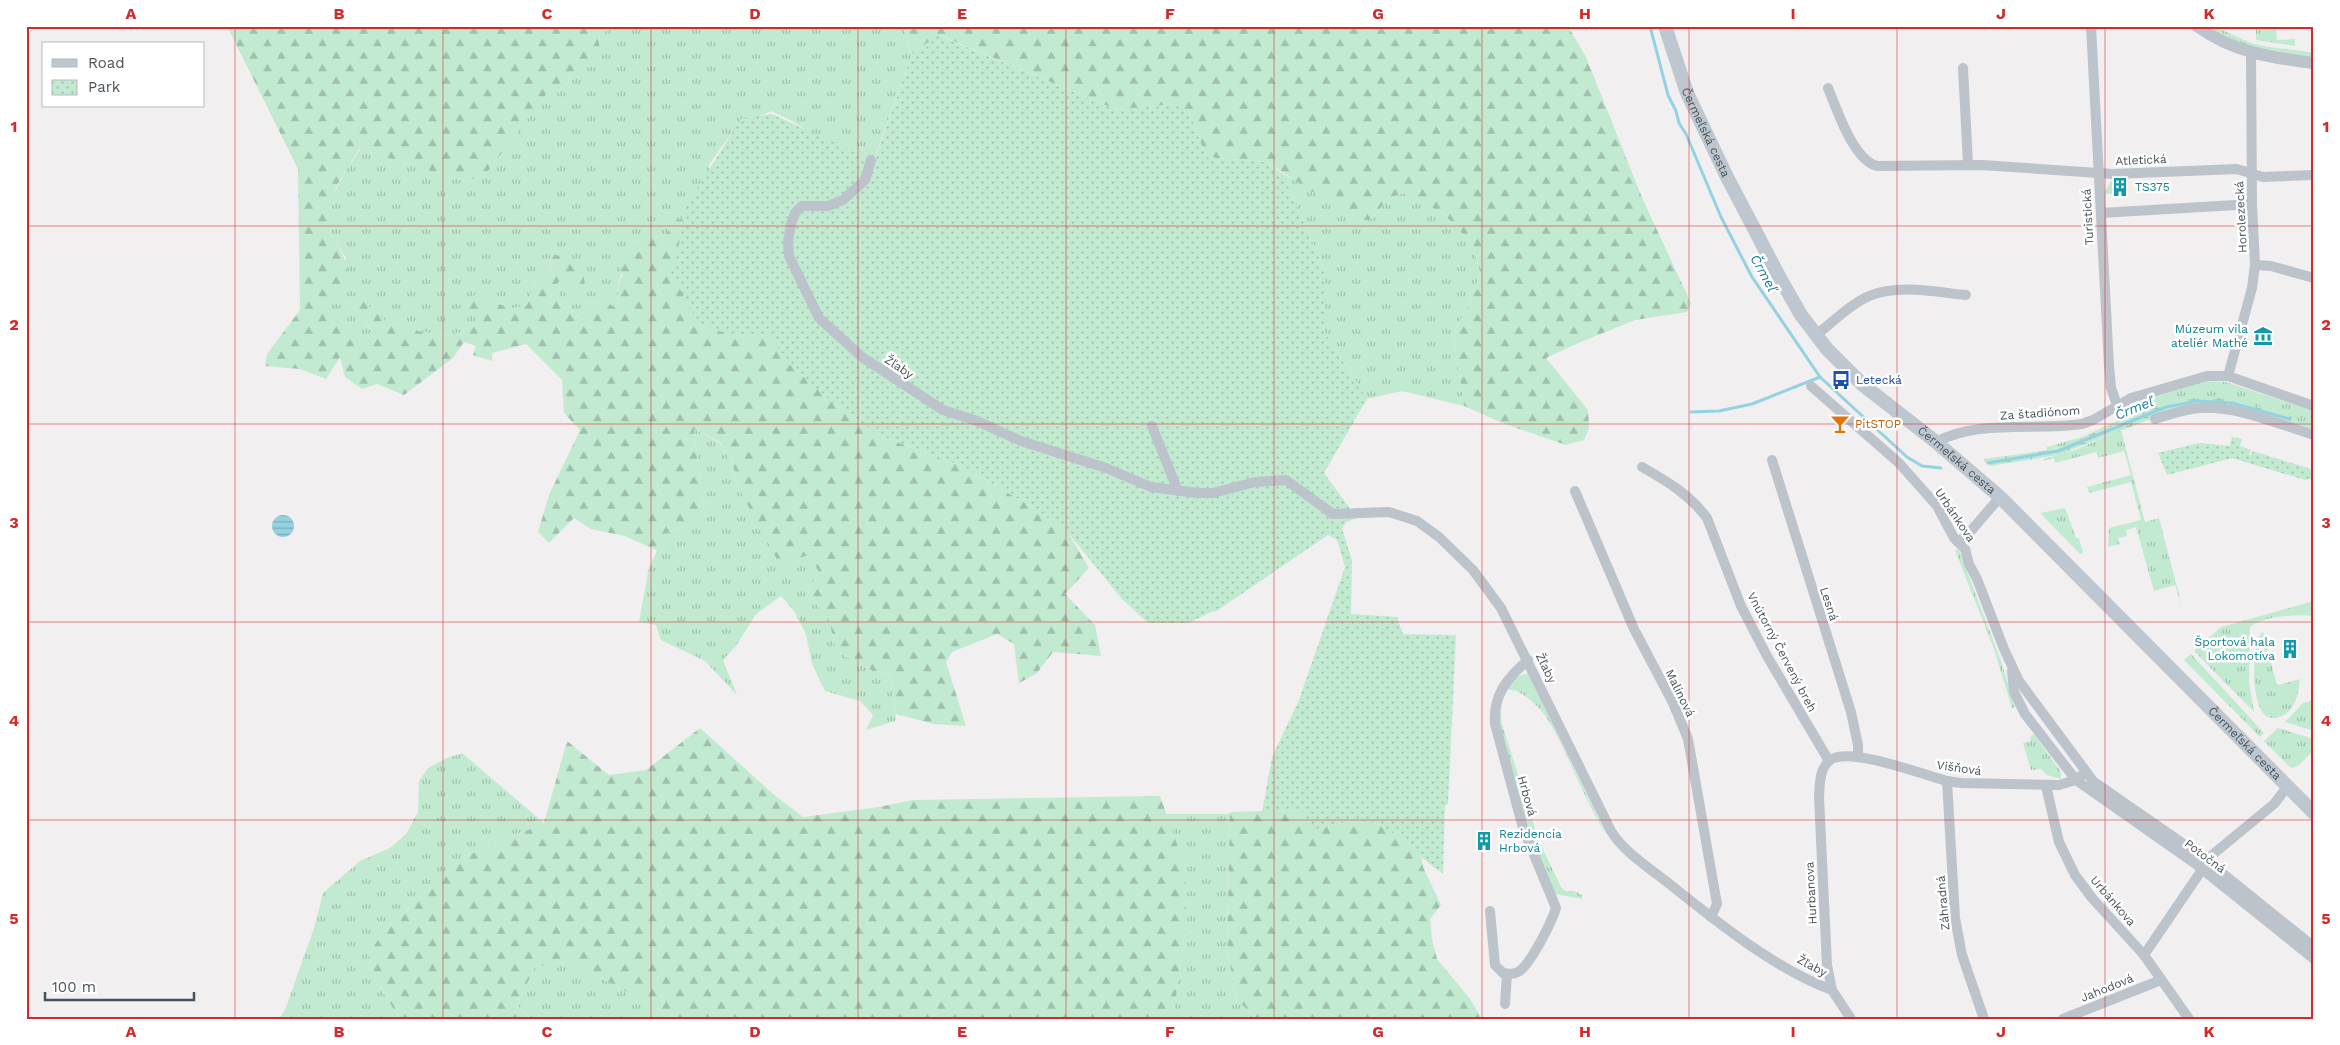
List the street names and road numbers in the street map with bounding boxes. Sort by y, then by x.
street label: Čermeľská cesta [1679,86,1733,180]
street label: Atletická [2115,152,2167,168]
street label: Horolezecká [2232,181,2250,253]
street label: Turistická [2080,188,2096,246]
street label: Žľaby [882,352,917,382]
street label: Za štadiónom [1999,403,2081,423]
street label: Čermeľská cesta [1915,423,1999,497]
street label: Urbánkova [1932,485,1978,545]
street label: Lesná [1817,585,1841,623]
street label: Vnútorný Červený breh [1744,590,1820,714]
street label: Žľaby [1533,651,1560,686]
street label: Malinová [1662,667,1698,719]
street label: Čermeľská cesta [2205,704,2284,783]
street label: Višňová [1936,758,1982,778]
street label: Hrbová [1515,774,1539,818]
street label: Potočná [2182,836,2228,876]
street label: Hurbanova [1802,861,1820,925]
street label: Urbánkova [2087,873,2139,929]
street label: Záhradná [1934,875,1952,931]
street label: Žľaby [1795,952,1830,980]
street label: Jahodová [2079,971,2136,1005]

